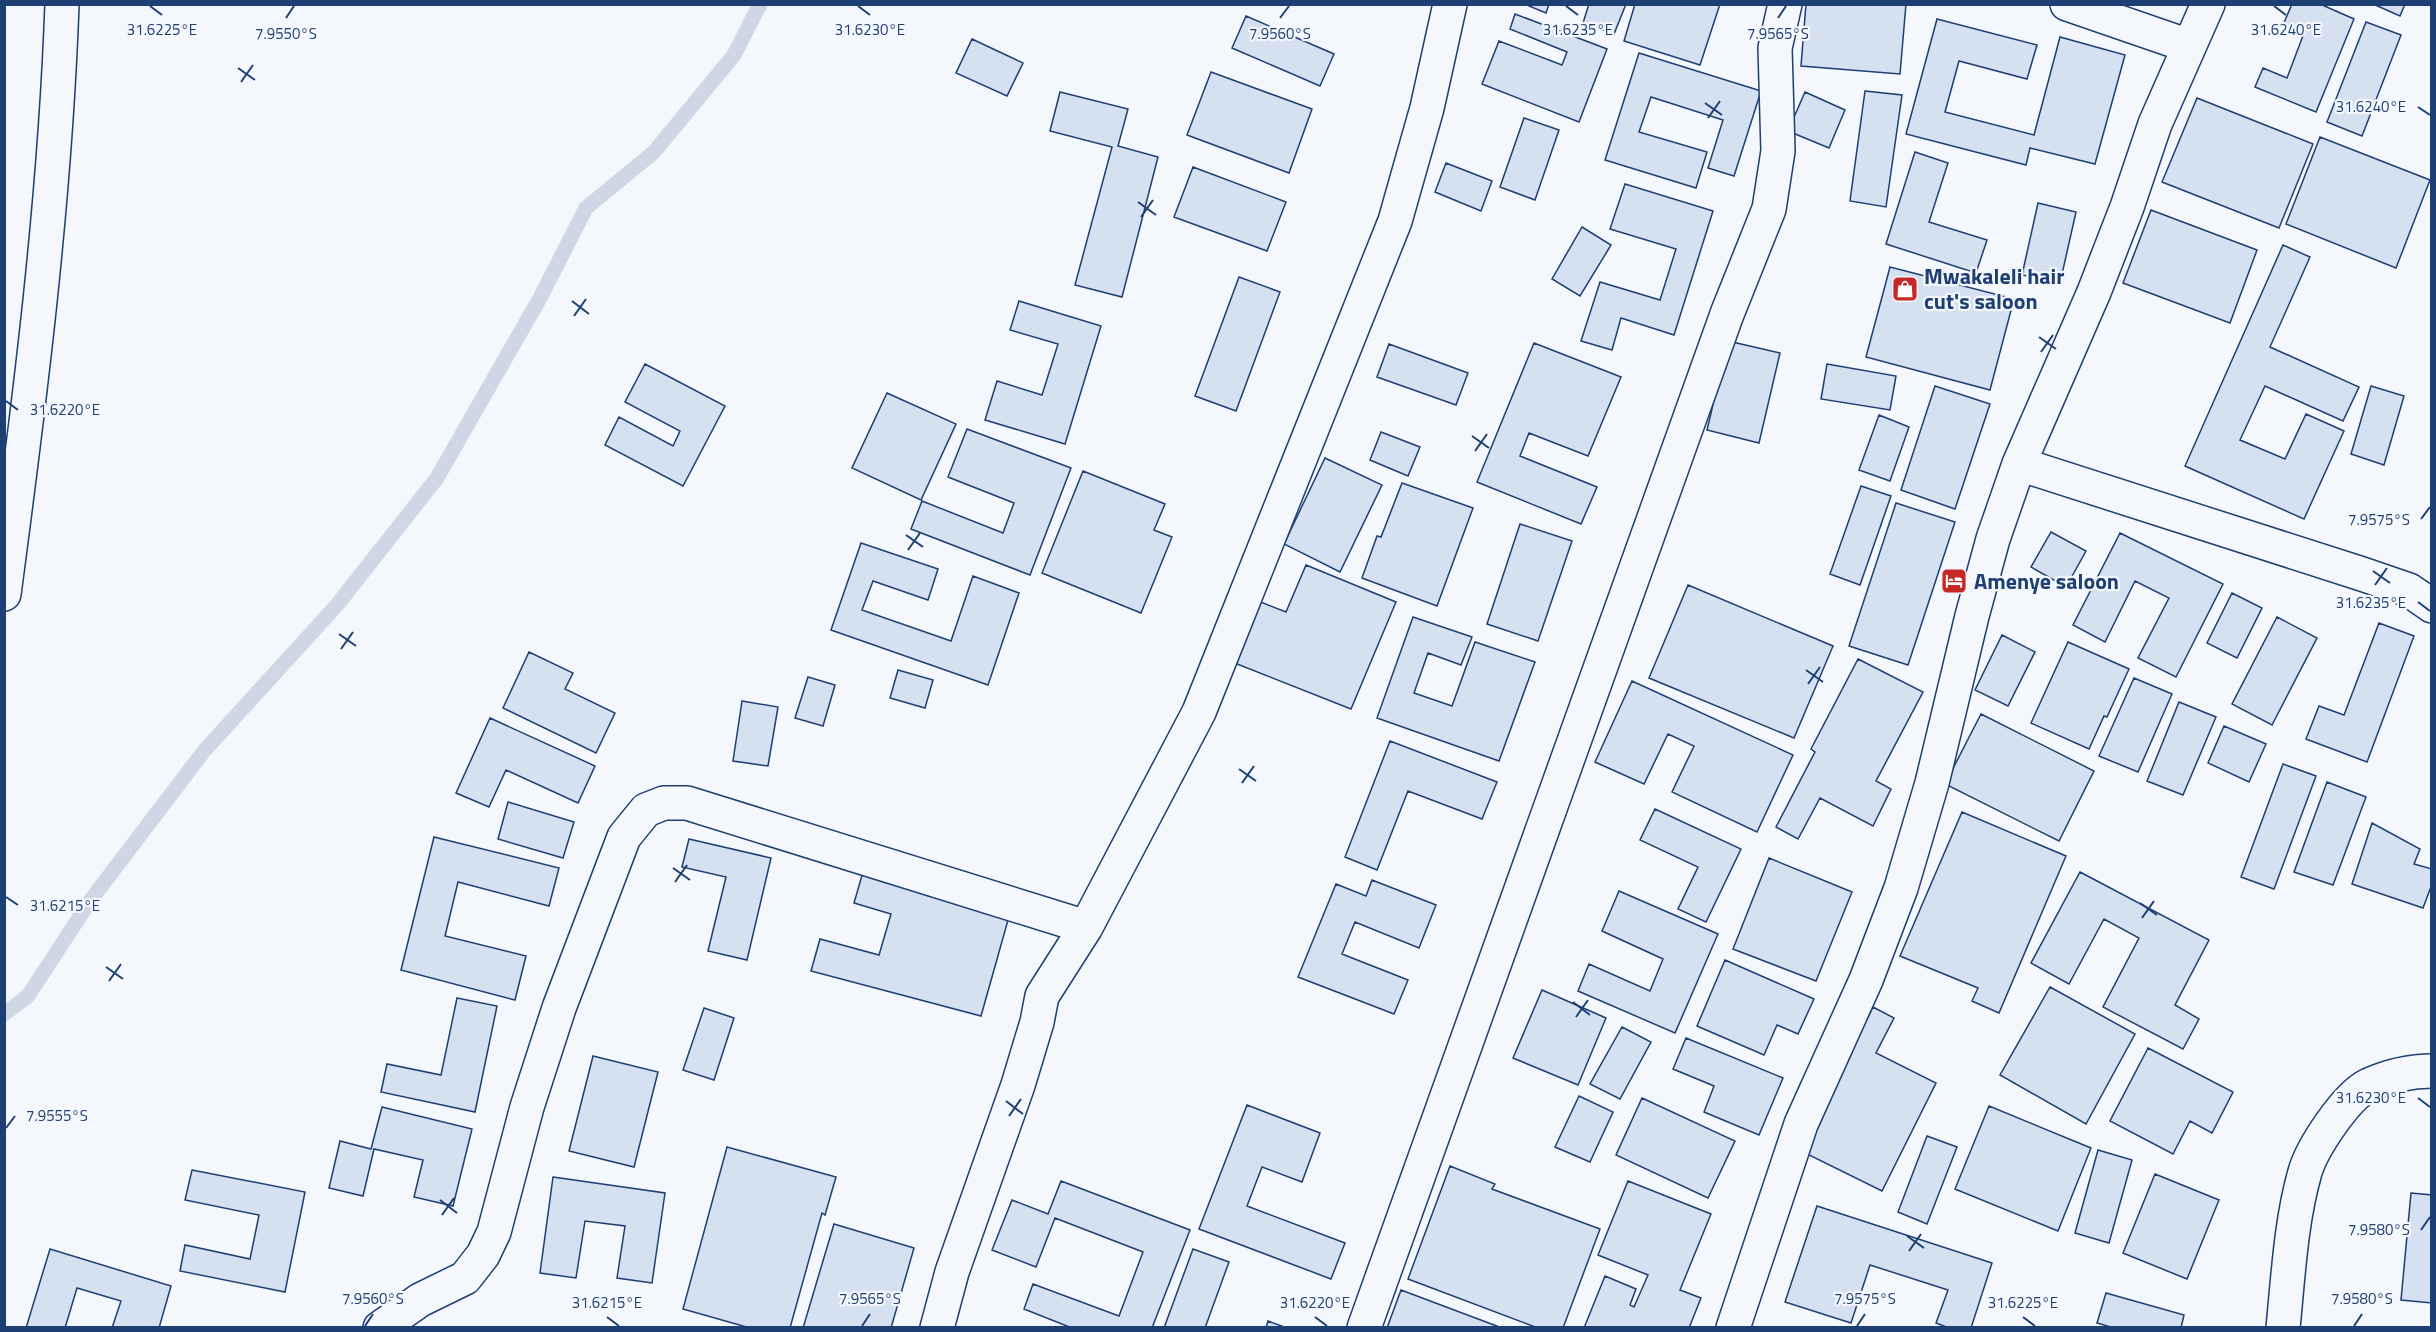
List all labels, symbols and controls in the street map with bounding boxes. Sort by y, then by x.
text: 31.6225°E [127,18,197,41]
text: 31.6230°E [835,18,905,41]
text: 31.6235°E [1543,18,1613,41]
text: 31.6240°E [2251,18,2321,41]
text: 7.9550°S [255,22,317,45]
text: 7.9560°S [1249,22,1311,45]
text: 7.9565°S [1747,22,1809,45]
text: 31.6240°E [2336,95,2406,118]
place label: Mwakaleli hair cut's saloon [1924,259,2064,318]
shop icon: Mwakaleli hair cut's saloon [1890,274,1920,304]
text: 31.6220°E [30,398,100,421]
text: 7.9575°S [2348,508,2410,531]
place label: Amenye saloon [1974,564,2119,598]
hotel icon: Amenye saloon [1939,566,1969,596]
text: 31.6235°E [2336,591,2406,614]
text: 31.6215°E [30,894,100,917]
text: 31.6230°E [2336,1086,2406,1109]
text: 7.9555°S [26,1104,88,1127]
text: 7.9580°S [2348,1218,2410,1241]
text: 7.9560°S [342,1287,404,1310]
text: 7.9565°S [839,1287,901,1310]
text: 7.9575°S [1834,1287,1896,1310]
text: 7.9580°S [2331,1287,2393,1310]
text: 31.6215°E [572,1291,642,1314]
text: 31.6220°E [1280,1291,1350,1314]
text: 31.6225°E [1988,1291,2058,1314]

